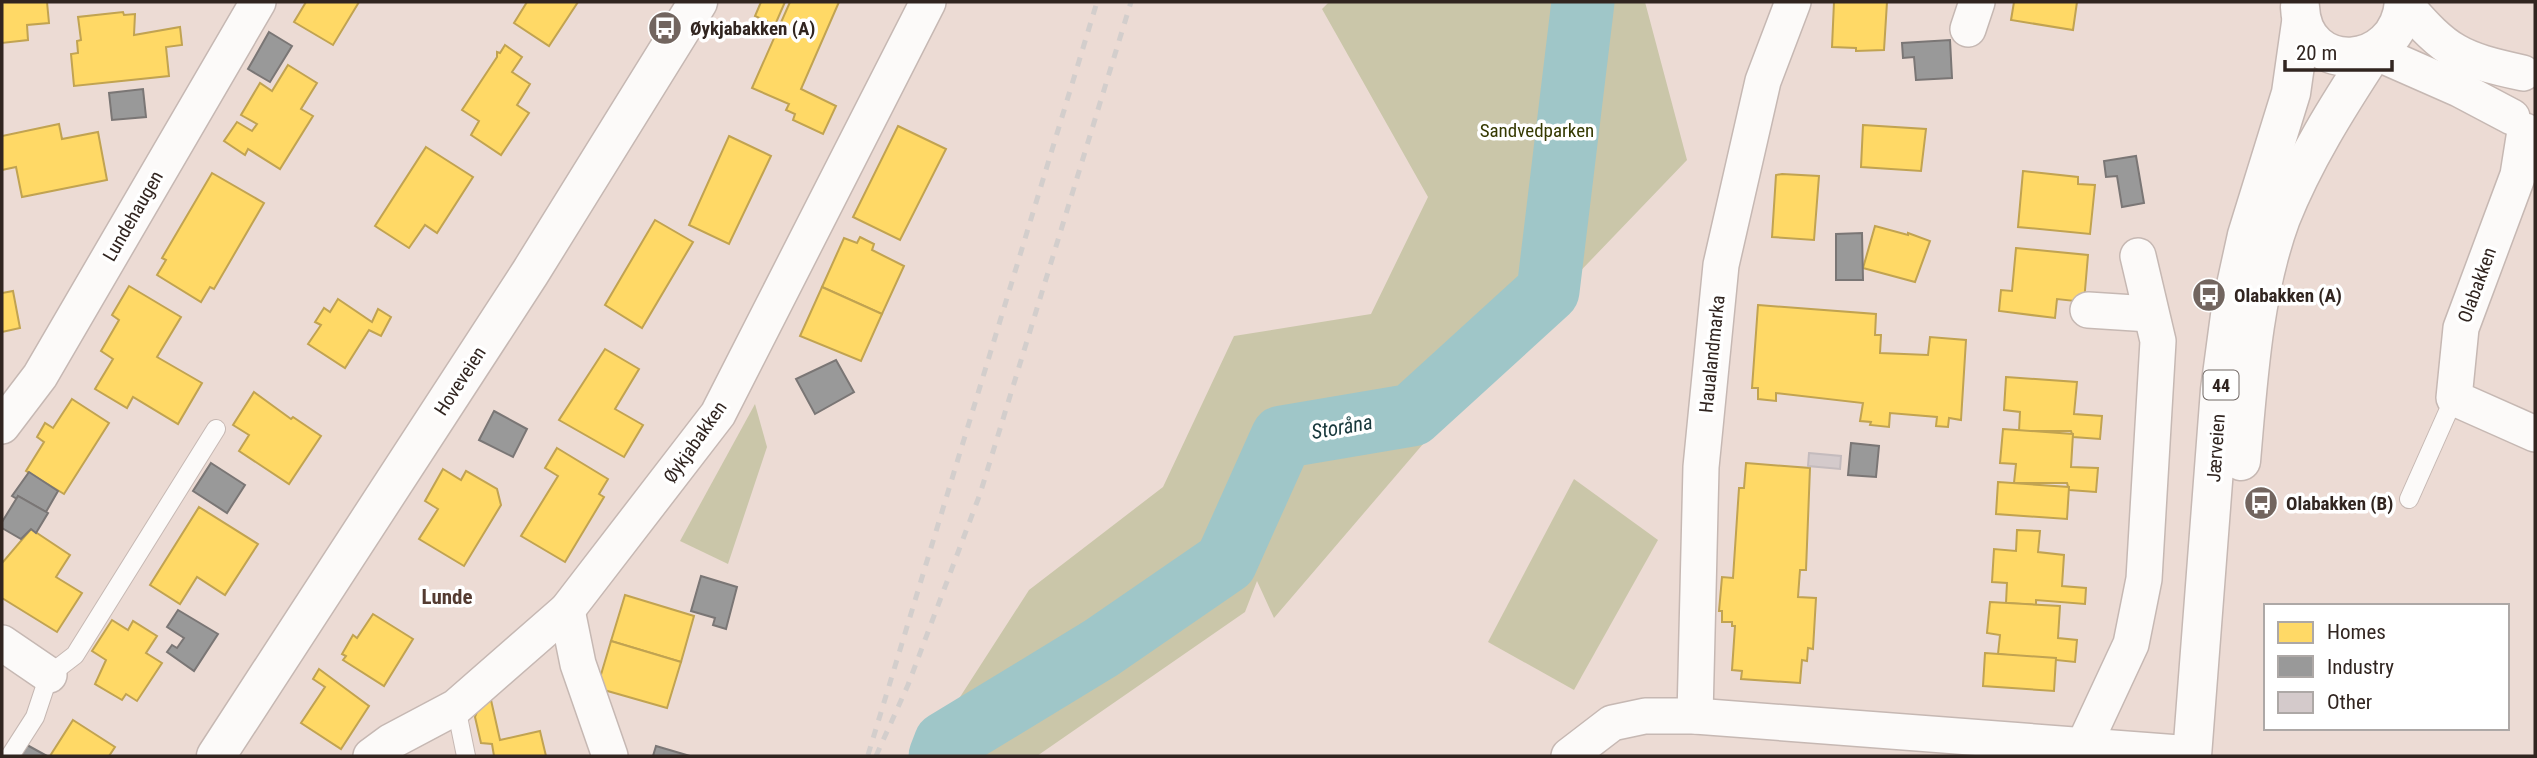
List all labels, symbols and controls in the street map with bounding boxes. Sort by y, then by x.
bus stop icon: Øykjabakken (A) [646,9,684,47]
place label: Øykjabakken (A) [690,17,815,40]
scale bar [2285,28,2392,72]
text: 20 m [2296,41,2337,65]
park label: Sandvedparken [1480,119,1594,142]
street label: Lundehaugen [98,167,168,265]
street label: Olabakken [2453,244,2501,326]
bus stop icon: Olabakken (A) [2190,276,2228,314]
place label: Olabakken (A) [2234,284,2342,307]
street label: Haualandmarka [1694,294,1730,414]
street label: Hoveveien [429,342,491,420]
road number: 44 [2204,370,2238,400]
street label: Øykjabakken [658,397,732,487]
water label: Storåna [1309,410,1375,444]
street label: Jærveien [2202,413,2230,483]
bus stop icon: Olabakken (B) [2242,484,2280,522]
place label: Olabakken (B) [2286,492,2393,515]
district label: Lunde [421,585,473,609]
legend [2264,604,2509,730]
text: Homes [2327,620,2386,644]
text: Industry [2327,655,2394,679]
text: Other [2327,690,2372,714]

